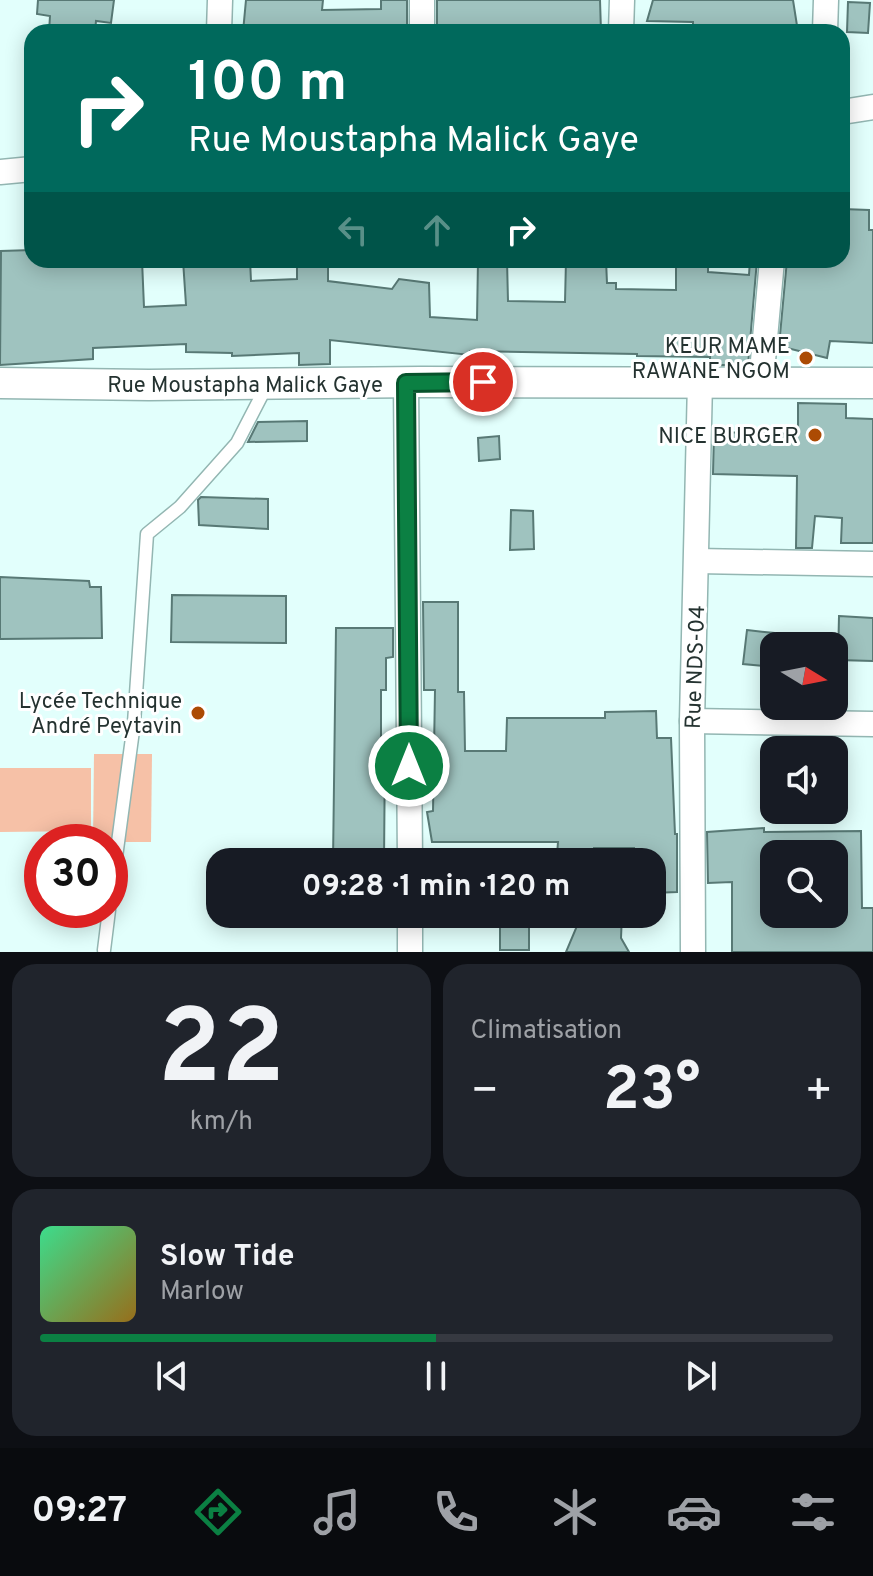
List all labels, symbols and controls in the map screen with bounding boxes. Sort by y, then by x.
text: 100 m [188,50,347,120]
icon: right [56,56,160,160]
text: Rue Moustapha Malick Gaye [188,119,639,165]
icon: left [331,208,375,252]
icon: ahead [415,208,459,252]
icon: right [499,208,543,252]
place label: KEUR MAME RAWANE NGOM [632,334,790,386]
pin [449,348,517,416]
marker: KEUR MAME RAWANE NGOM [797,349,815,367]
icon: arrive [461,360,505,404]
street label: Rue Moustapha Malick Gaye [107,373,383,400]
place label: NICE BURGER [658,424,799,451]
marker: NICE BURGER [806,426,824,444]
street label: Rue NDS-04 [681,605,712,729]
north arrow [760,632,848,720]
map controls [760,632,848,928]
place label: Lycée Technique André Peytavin [19,689,182,741]
marker: Lycée Technique André Peytavin [189,704,207,722]
position arrow [367,724,451,808]
button: sound [760,736,848,824]
speed limit sign: 30 [24,824,128,928]
button: search [760,840,848,928]
text: 09:28 · 1 min · 120 m [302,869,570,906]
text: 22 [158,988,285,1120]
text: Climatisation [471,1015,622,1048]
text: 23° [603,1055,701,1131]
text: − [471,1065,499,1121]
text: + [805,1065,833,1121]
text: km/h [190,1106,253,1139]
text: Slow Tide [160,1239,294,1276]
text: Marlow [160,1276,244,1309]
icon: previous [150,1354,194,1398]
icon: pause [414,1354,458,1398]
icon: next [679,1354,723,1398]
icon: directions [190,1484,246,1540]
icon: music [309,1484,365,1540]
icon: phone [428,1484,484,1540]
icon: climate [547,1484,603,1540]
icon: car [666,1484,722,1540]
icon: filters [785,1484,841,1540]
text: 09:27 [32,1489,127,1535]

